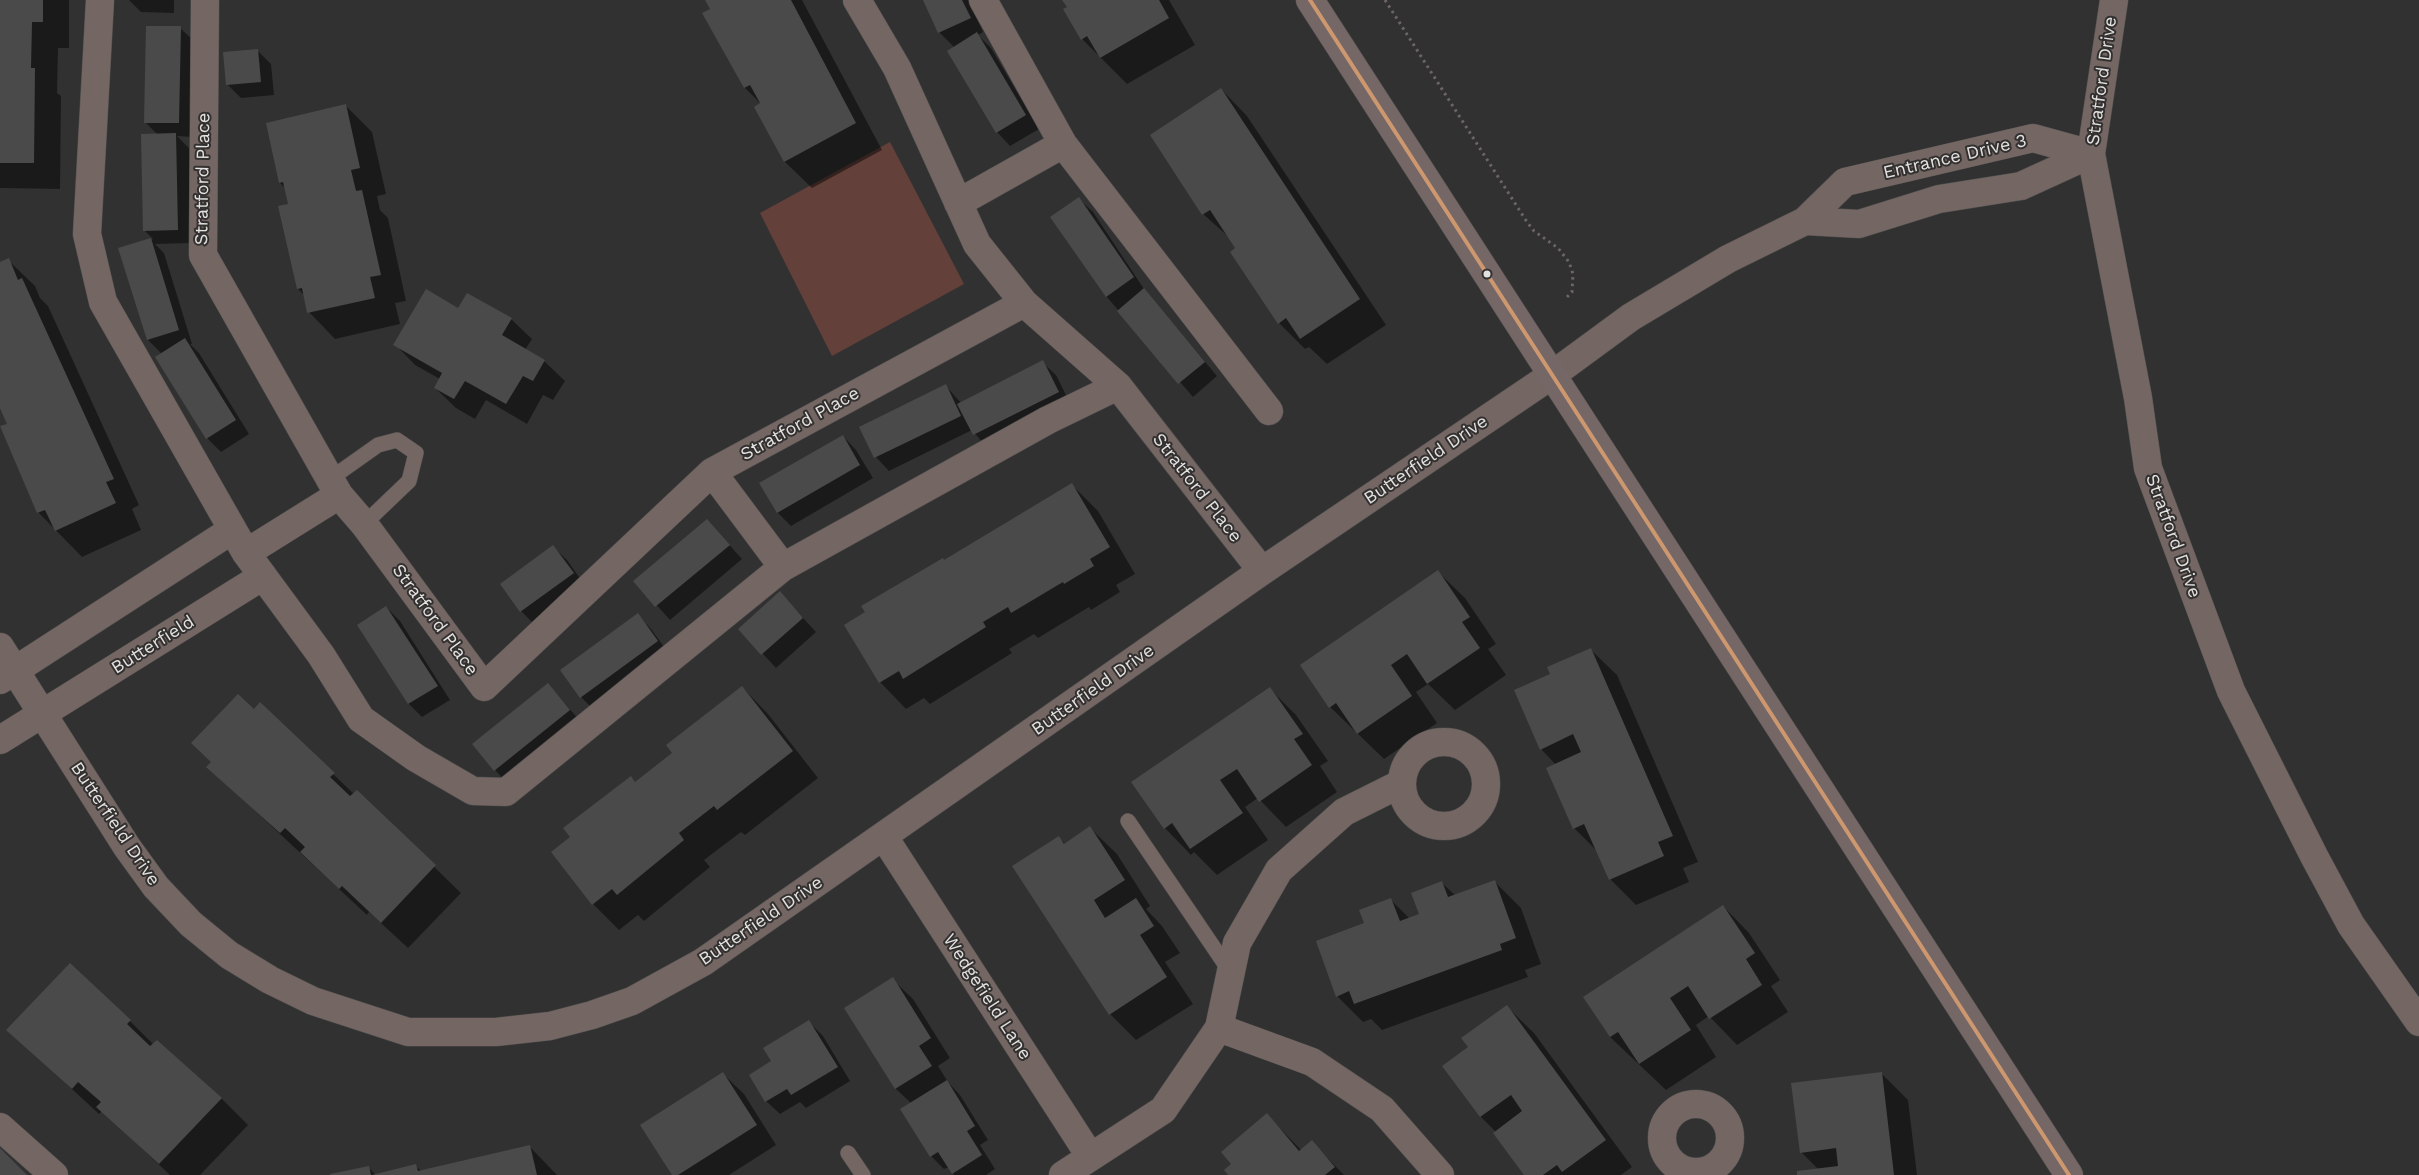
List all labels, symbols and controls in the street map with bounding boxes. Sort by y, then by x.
street label: Stratford Drive [2082,15,2122,147]
street label: Stratford Place [191,113,215,245]
street label: Entrance Drive 3 [1881,130,2029,184]
unlabelled marker [1482,269,1492,279]
street label: Stratford Place [737,382,863,466]
street label: Butterfield Drive [1360,411,1492,509]
street label: Stratford Place [1148,429,1246,547]
street label: Stratford Drive [2141,471,2205,601]
street label: Stratford Place [387,560,483,680]
street label: Butterfield [108,611,198,679]
street label: Butterfield Drive [1028,640,1158,740]
street label: Butterfield Drive [66,758,164,890]
street label: Butterfield Drive [695,872,827,970]
street label: Wedgefield Lane [938,930,1036,1064]

